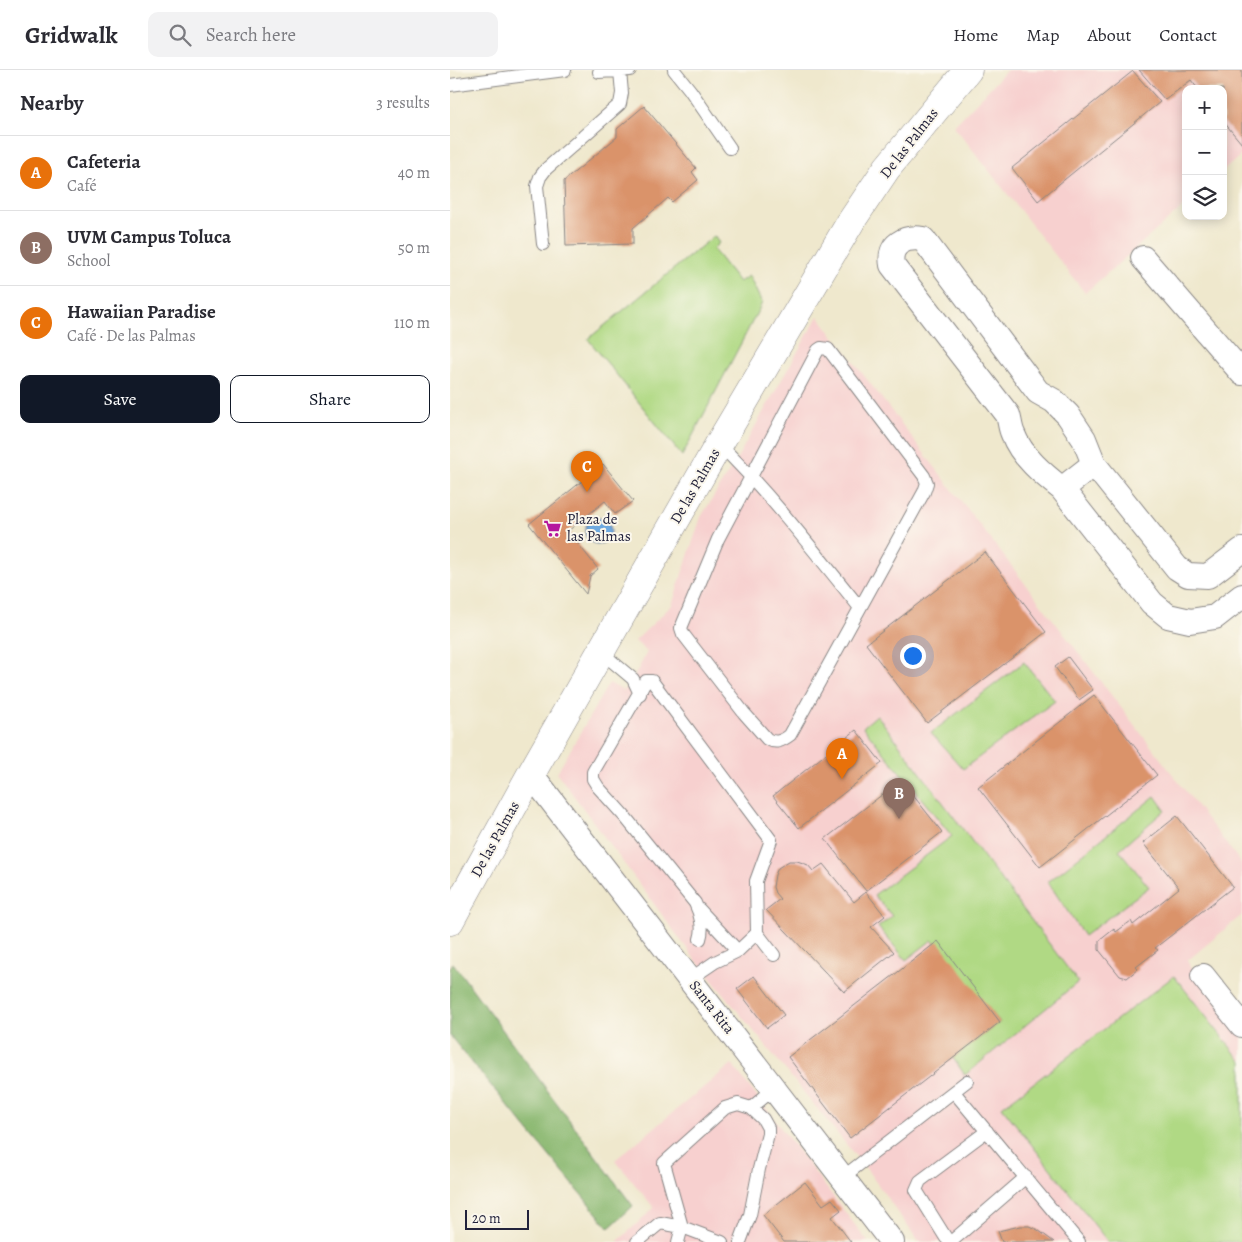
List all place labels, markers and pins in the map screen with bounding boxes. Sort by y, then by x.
pin: C [571,451,603,492]
place label: Plaza de las Palmas [567,509,631,546]
supermarket icon: Plaza de las Palmas [543,518,563,538]
pin: A [826,738,858,779]
pin: B [883,778,915,819]

